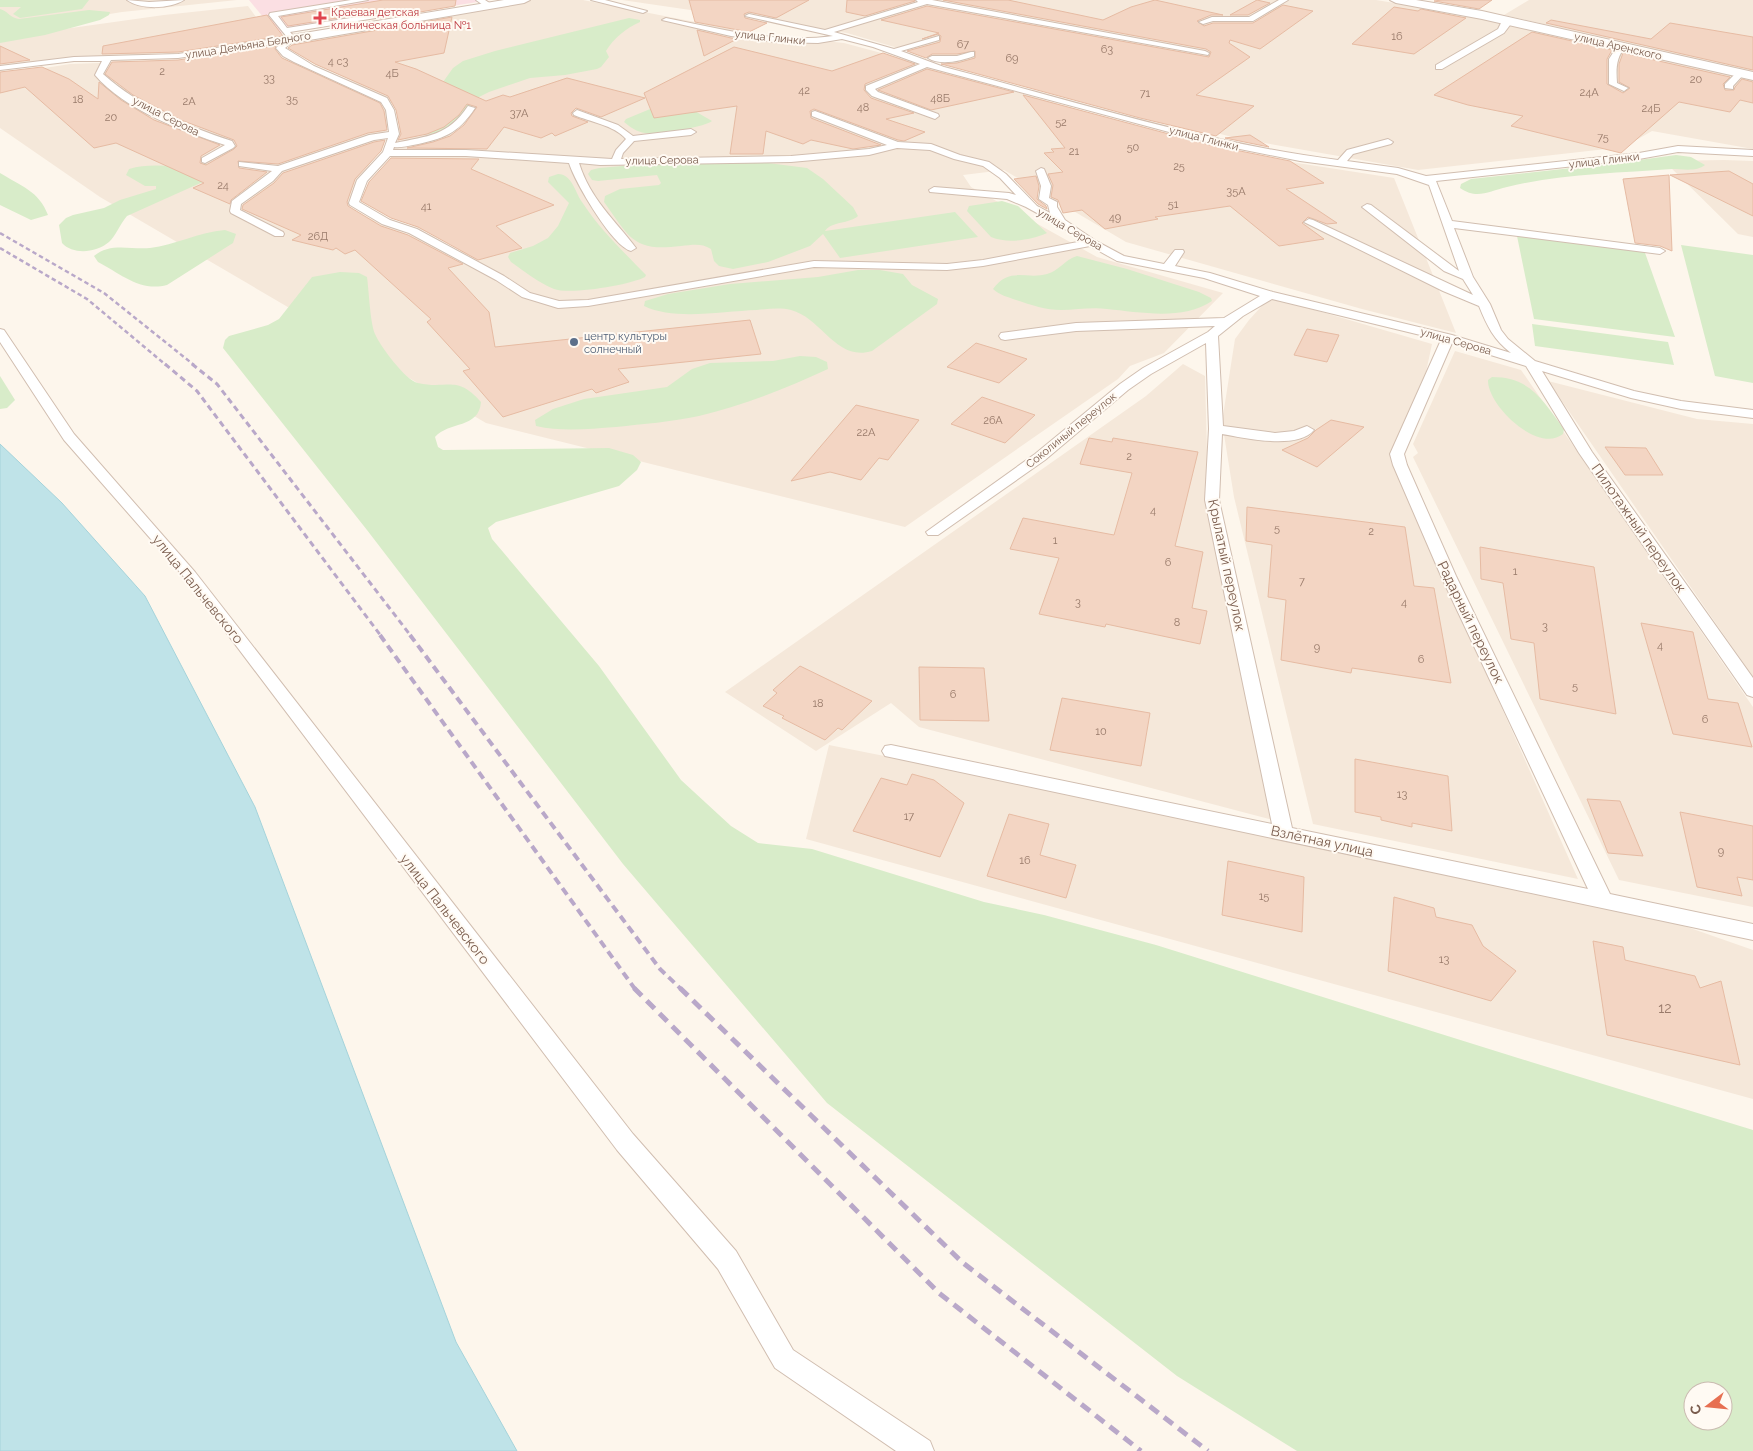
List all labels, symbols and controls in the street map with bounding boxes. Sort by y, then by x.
place label: Краевая детская клиническая больница №1 [331,6,471,32]
marker: Краевая детская клиническая больница №1 [313,11,327,25]
street label: улица Глинки [734,27,806,48]
street label: улица Демьяна Бедного [185,29,312,62]
house number: 16 [1391,30,1403,43]
street label: улица Аренского [1573,30,1663,63]
house number: 67 [957,38,969,51]
house number: 63 [1101,43,1113,56]
house number: 69 [1005,52,1019,65]
house number: 4 с3 [328,55,348,68]
house number: 2 [159,65,165,78]
house number: 4Б [385,67,399,80]
house number: 33 [263,72,275,85]
house number: 20 [1690,73,1702,86]
house number: 42 [798,84,810,97]
house number: 24А [1579,86,1599,99]
house number: 71 [1140,87,1151,100]
house number: 48Б [930,92,950,105]
house number: 18 [72,93,84,106]
house number: 35 [286,93,298,106]
street label: улица Серова [130,94,201,139]
house number: 2А [182,95,196,108]
house number: 48 [857,101,869,114]
house number: 24Б [1642,102,1660,115]
house number: 37А [510,107,529,120]
house number: 20 [105,111,117,124]
house number: 52 [1055,116,1067,129]
street label: улица Глинки [1168,124,1240,153]
house number: 75 [1597,131,1609,144]
house number: 50 [1127,141,1140,154]
house number: 21 [1069,145,1080,158]
street label: улица Глинки [1568,150,1640,171]
street label: улица Серова [625,153,699,168]
house number: 25 [1173,160,1185,173]
house number: 24 [217,179,229,192]
house number: 35А [1226,185,1246,198]
house number: 51 [1168,198,1179,211]
house number: 41 [421,200,432,213]
street label: улица Серова [1035,206,1105,253]
house number: 49 [1109,211,1121,224]
house number: 26Д [308,230,328,243]
street label: улица Серова [1419,325,1493,358]
place label: центр культуры солнечный [584,330,667,356]
marker: центр культуры солнечный [568,336,580,348]
street label: Соколиный переулок [1024,390,1119,471]
house number: 26А [983,414,1003,427]
house number: 22А [857,426,876,439]
house number: 2 [1126,450,1132,463]
street label: Пилотажный переулок [1588,461,1690,595]
street label: Крылатый переулок [1205,498,1249,632]
house number: 4 [1150,504,1156,517]
house number: 5 [1274,522,1280,535]
house number: 2 [1368,525,1374,538]
street label: улица Пальчевского [149,531,247,647]
house number: 1 [1053,534,1058,547]
house number: 6 [1165,556,1172,569]
street label: Радарный переулок [1434,558,1508,686]
house number: 1 [1513,565,1518,578]
house number: 7 [1299,575,1305,588]
house number: 3 [1075,596,1081,609]
house number: 4 [1401,596,1407,609]
house number: 8 [1174,616,1180,629]
house number: 3 [1542,620,1548,633]
house number: 4 [1657,639,1663,652]
house number: 9 [1314,641,1320,654]
house number: 6 [1418,653,1425,666]
house number: 5 [1572,680,1578,693]
house number: 6 [950,688,957,701]
house number: 18 [812,697,824,710]
house number: 6 [1702,713,1709,726]
house number: 10 [1095,725,1107,738]
house number: 13 [1397,788,1407,801]
house number: 17 [904,810,914,823]
street label: Взлётная улица [1269,822,1375,860]
house number: 9 [1718,845,1724,858]
street label: улица Пальчевского [397,851,493,967]
house number: 16 [1019,854,1031,867]
house number: 15 [1259,890,1269,903]
house number: 13 [1439,953,1449,966]
house number: 12 [1658,1000,1672,1016]
north arrow [1683,1381,1733,1431]
text: С [1686,1402,1705,1416]

